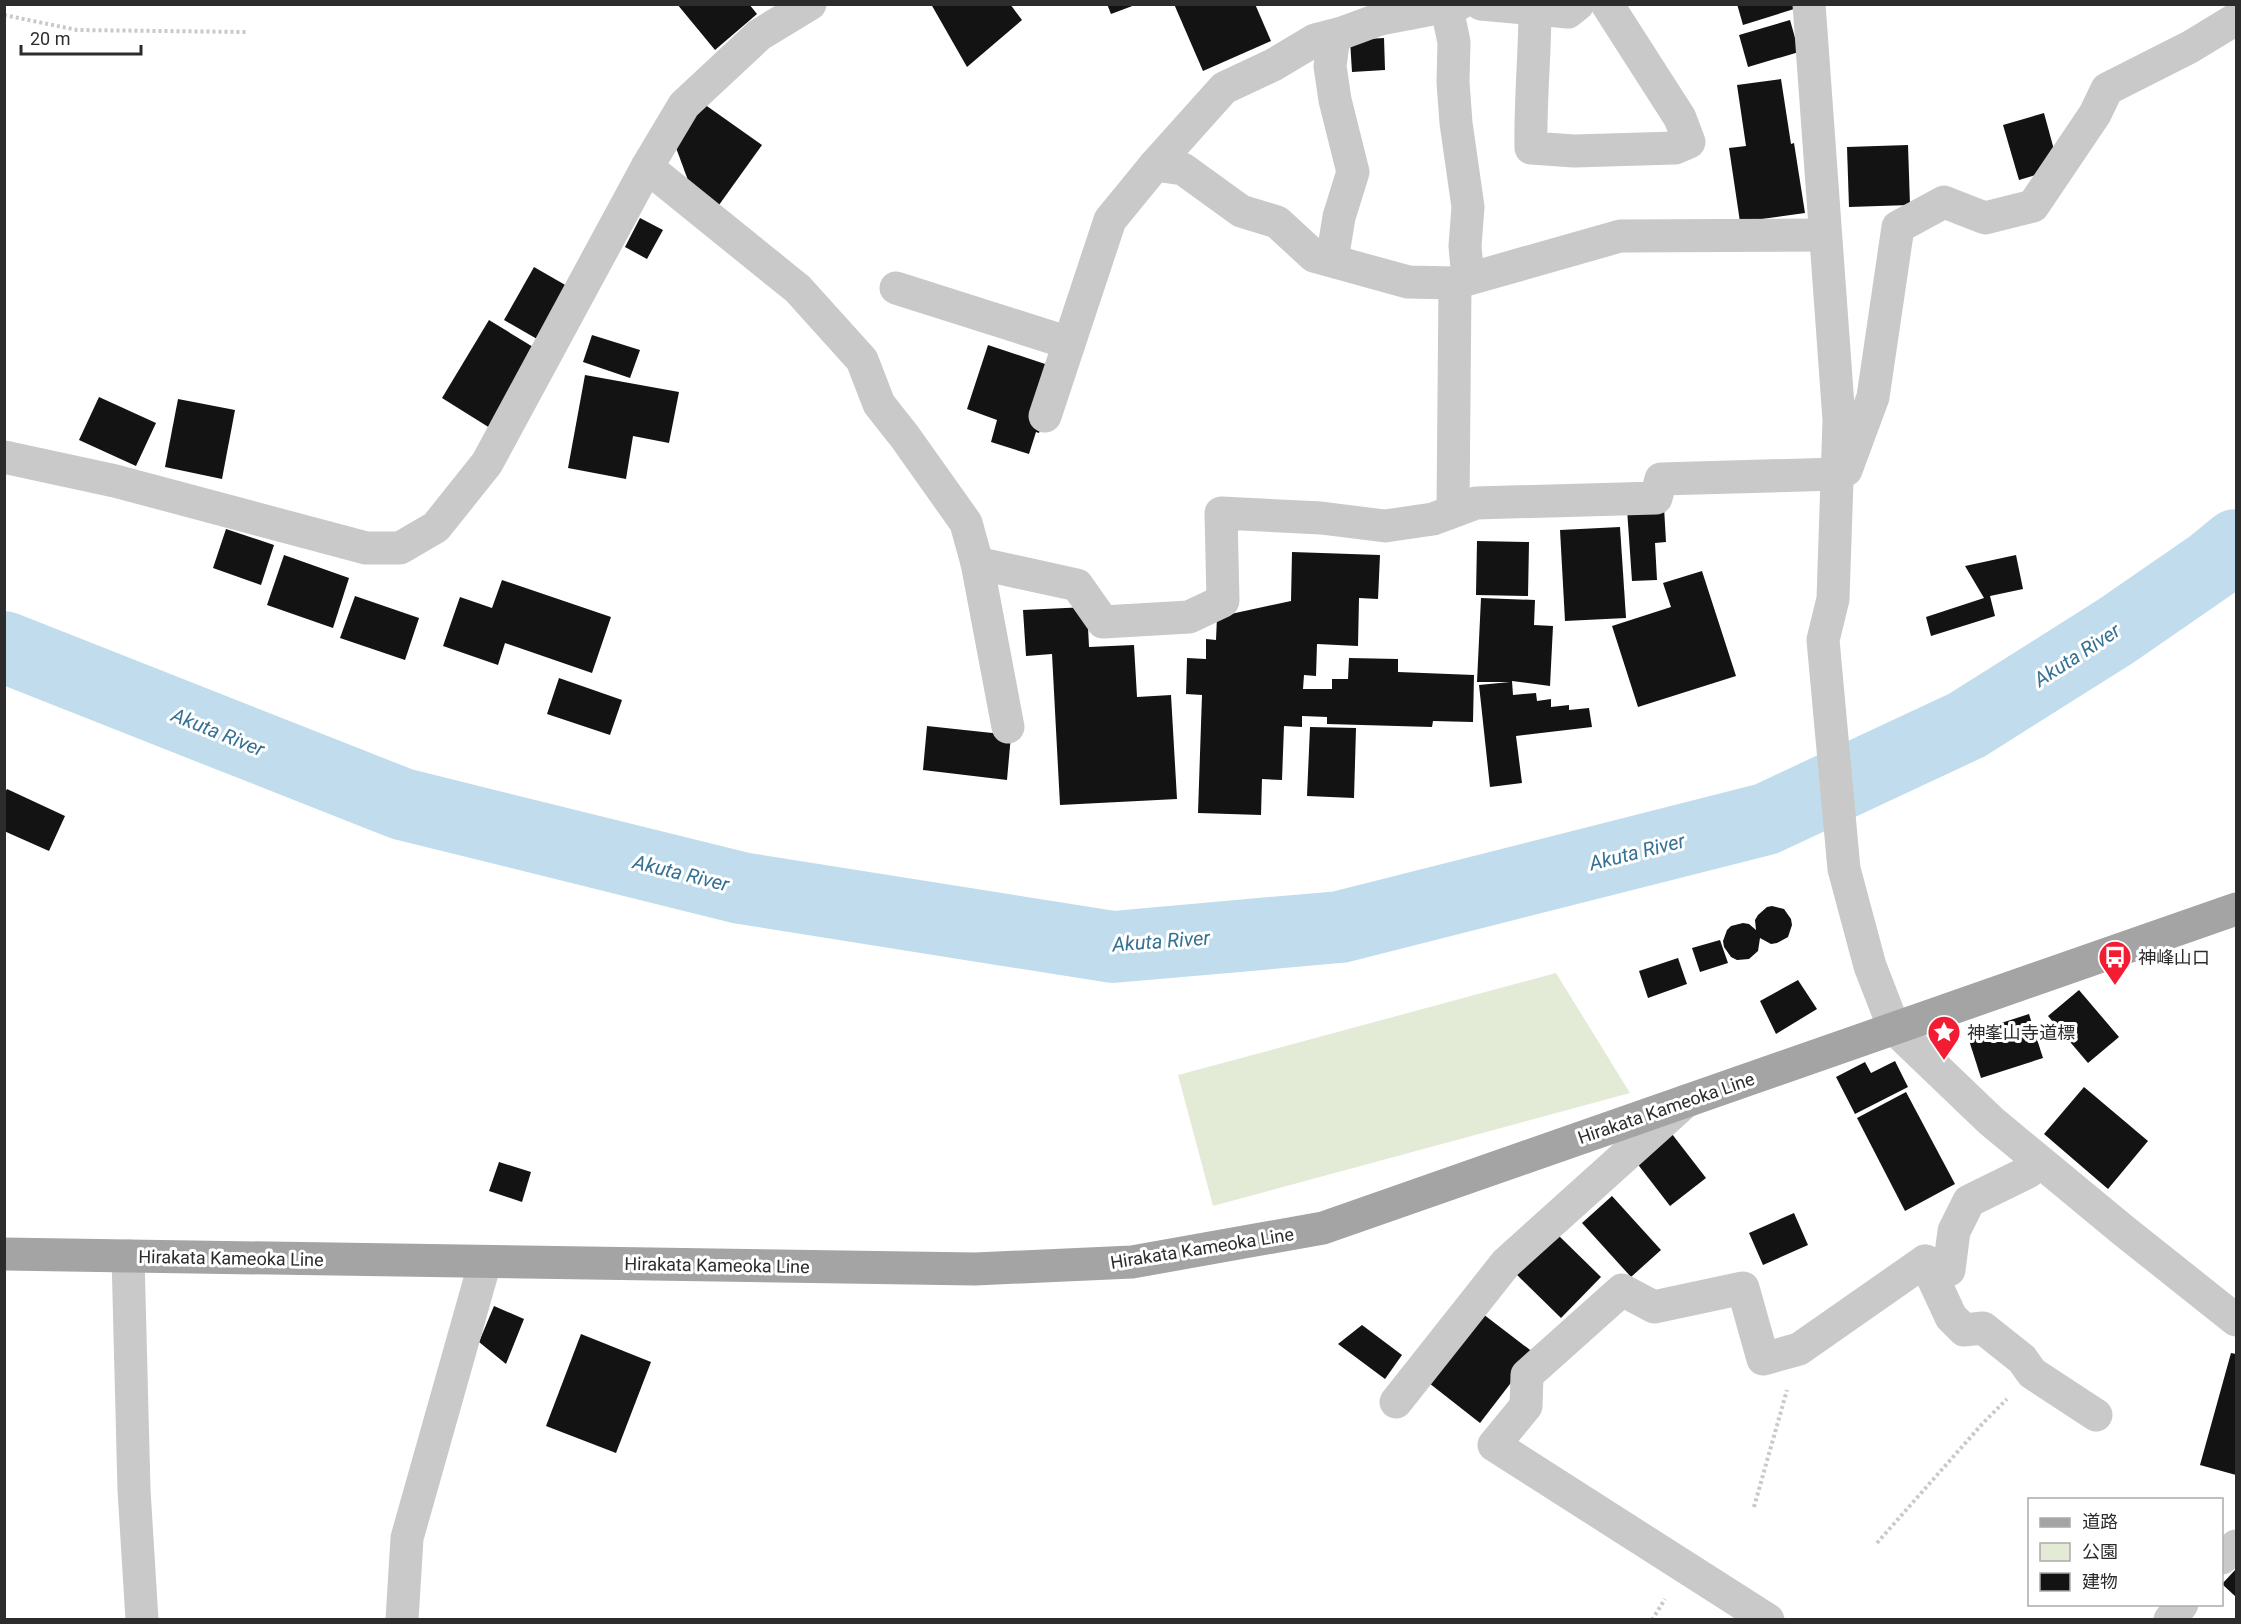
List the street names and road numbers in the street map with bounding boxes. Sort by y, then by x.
street label: Hirakata Kameoka Line [1575,1068,1757,1148]
street label: Hirakata Kameoka Line [1109,1223,1295,1273]
street label: Hirakata Kameoka Line [138,1246,324,1270]
street label: Hirakata Kameoka Line [624,1253,810,1277]

